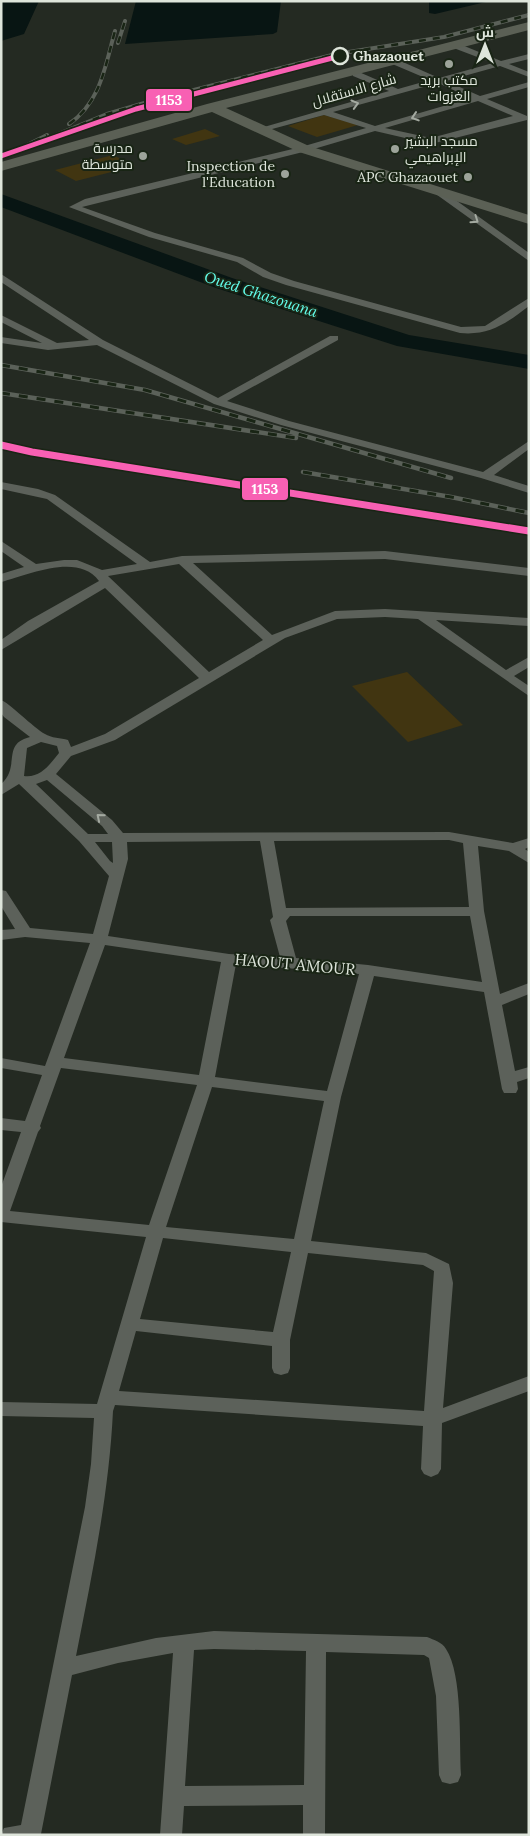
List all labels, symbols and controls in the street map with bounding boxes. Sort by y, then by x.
north arrow [460,20,510,70]
text: ش [476,23,494,41]
marker: Ghazaouet [331,47,349,65]
place label: Ghazaouet [353,47,424,65]
marker: مكتب بريد الغزوات [443,58,455,70]
street label: شارع الاستقلال [310,69,398,111]
place label: مكتب بريد الغزوات [420,71,478,105]
line badge: 1153 [145,88,193,112]
text: 1153 [156,91,183,109]
one-way arrow [351,99,359,109]
one-way arrow [411,112,419,122]
place label: مسجد البشير الإبراهيمي [404,132,478,169]
place label: مدرسة متوسطة [82,139,133,173]
marker: مسجد البشير الإبراهيمي [389,143,401,155]
marker: مدرسة متوسطة [137,150,149,162]
place label: Inspection de l'Education [187,157,275,191]
marker: Inspection de l'Education [279,168,291,180]
place label: APC Ghazaouet [356,168,459,186]
marker: APC Ghazaouet [462,171,474,183]
one-way arrow [469,214,478,222]
water label: Oued Ghazouana [202,267,321,321]
line badge: 1153 [241,477,289,501]
text: 1153 [252,480,279,498]
one-way arrow [96,813,105,822]
street label: HAOUT AMOUR [234,949,357,979]

